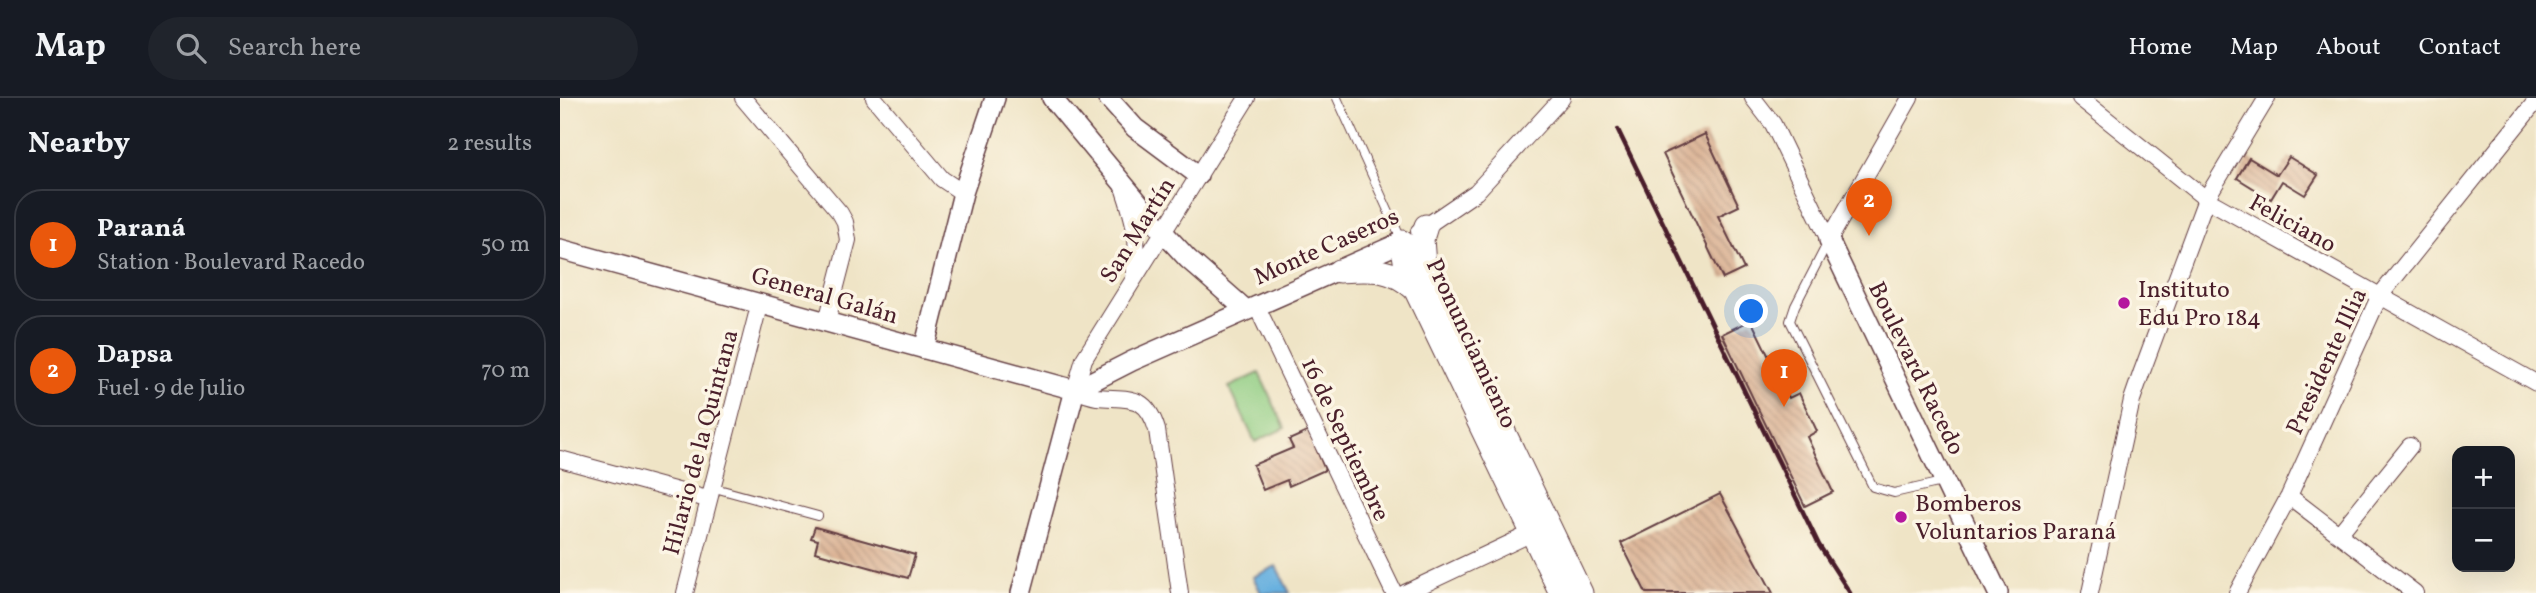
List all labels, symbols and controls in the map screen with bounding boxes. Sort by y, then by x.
search box [148,17,638,80]
text: Map [35,25,106,71]
icon: search [172,29,210,67]
text: Search here [228,30,361,66]
text: Home [2128,31,2192,65]
text: Map [2230,31,2278,65]
text: About [2316,31,2381,65]
text: Contact [2419,31,2501,65]
text: Nearby [28,123,130,165]
text: 2 results [447,128,532,160]
street label: San Martín [1093,172,1185,290]
pin: 2 [1846,178,1892,236]
street label: Feliciano [2242,187,2342,263]
street label: Monte Caseros [1249,201,1405,295]
text: Paraná [97,211,186,247]
text: 1 [48,229,58,261]
text: 50 m [481,229,530,261]
text: Station · Boulevard Racedo [97,247,365,279]
street label: Pronunciamiento [1416,253,1524,434]
street label: General Galán [747,260,902,334]
place label: Instituto Edu Pro 184 [2138,274,2261,336]
street label: Boulevard Racedo [1858,276,1972,461]
street label: Presidente Illia [2279,283,2377,441]
your location [1734,294,1768,328]
marker: Instituto Edu Pro 184 [2116,295,2132,311]
street label: Hilario de la Quintana [655,326,748,559]
text: Dapsa [97,337,173,373]
pin: 1 [1761,349,1807,407]
street label: 16 de Septiembre [1291,352,1397,527]
text: 2 [47,355,59,387]
text: 70 m [481,355,530,387]
text: Fuel · 9 de Julio [97,373,245,405]
map controls [2452,446,2515,572]
button: + [2452,446,2515,509]
place label: Bomberos Voluntarios Paraná [1915,488,2116,550]
marker: Bomberos Voluntarios Paraná [1893,509,1909,525]
button: − [2452,509,2515,572]

